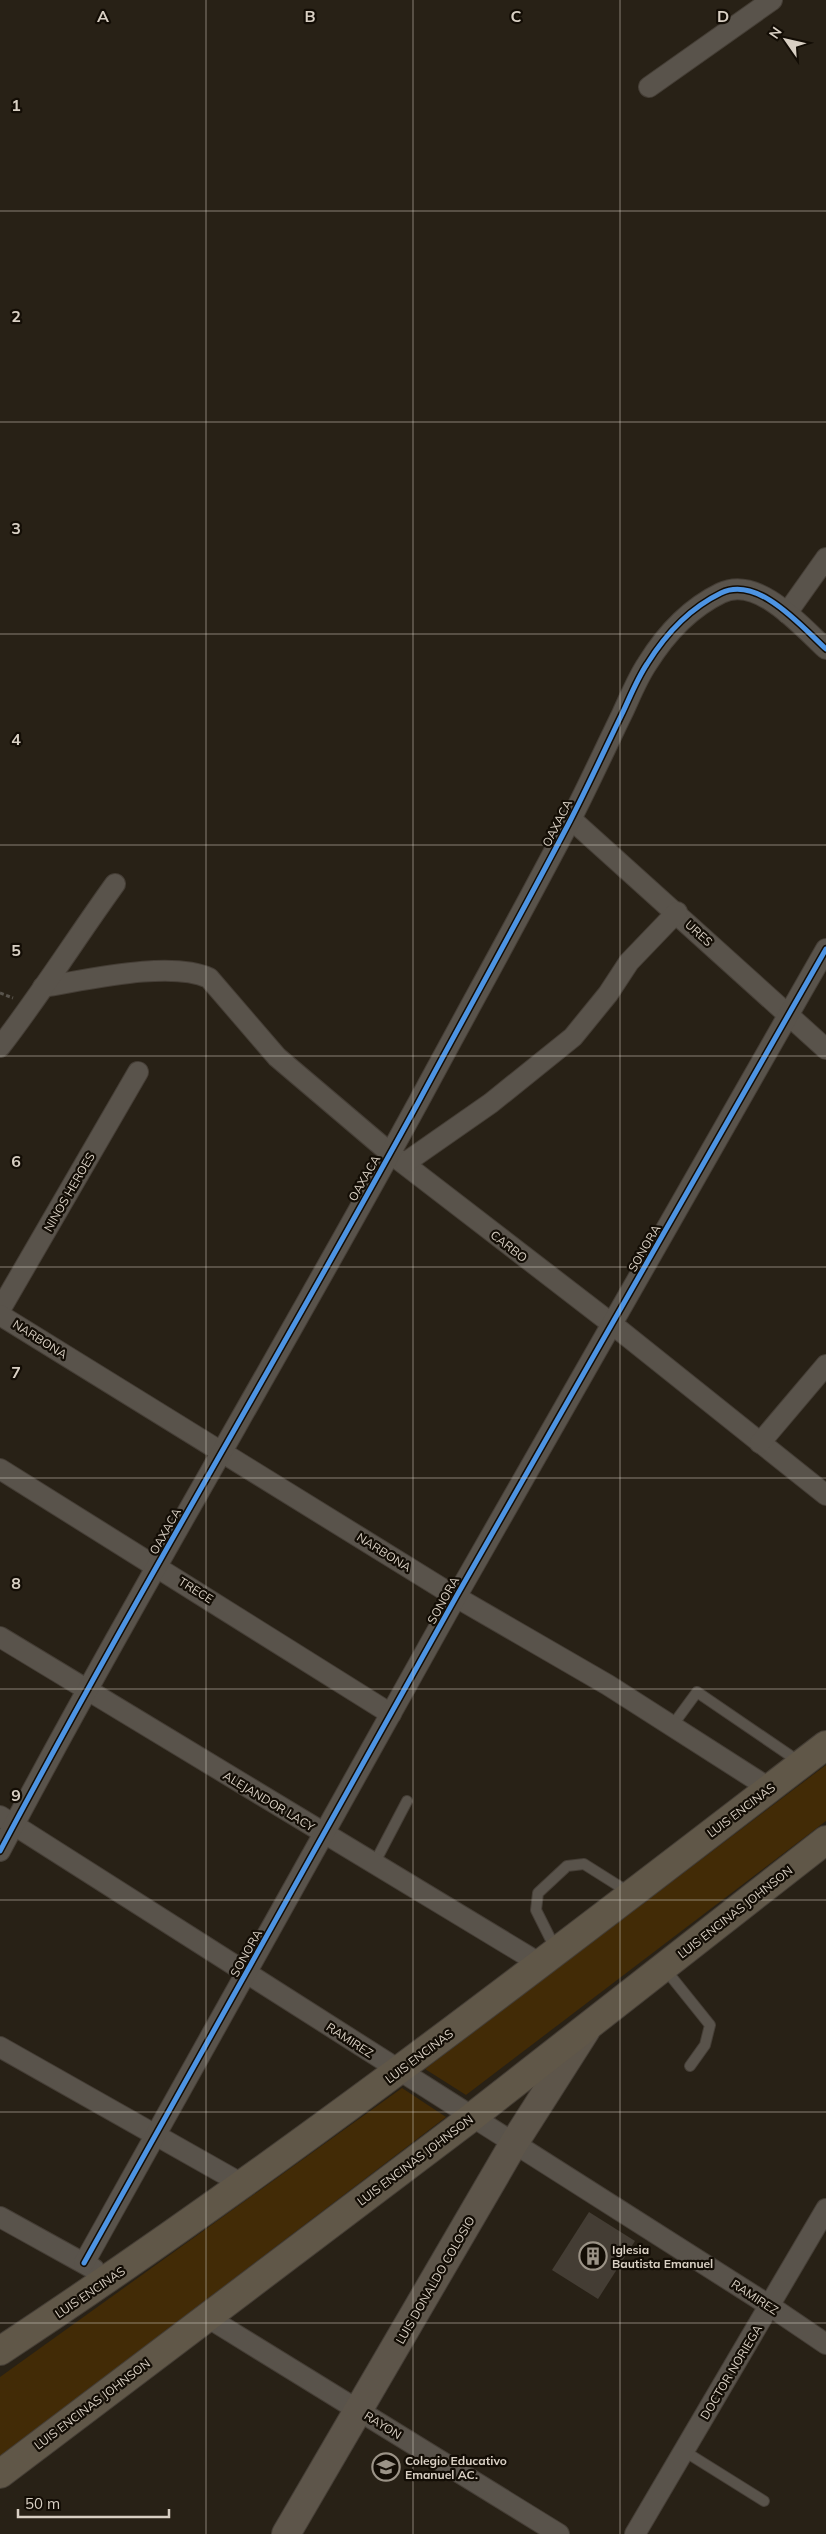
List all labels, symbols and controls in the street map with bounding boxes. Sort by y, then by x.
text: A [97,6,109,26]
text: B [304,6,316,26]
text: C [511,6,522,26]
text: D [717,6,729,26]
north arrow [761,15,811,65]
text: N [765,23,786,42]
text: 1 [11,95,21,115]
text: 2 [11,306,21,326]
text: 3 [11,518,21,538]
text: 4 [11,729,21,749]
street label: OAXACA [539,797,575,849]
street label: URES [682,917,716,949]
text: 5 [11,940,21,960]
street label: NINOS HEROES [40,1150,98,1234]
text: 6 [11,1151,21,1171]
street label: OAXACA [345,1152,383,1204]
street label: SONORA [625,1222,664,1274]
street label: CARBO [488,1227,530,1265]
street label: NARBONA [10,1316,70,1362]
text: 7 [11,1362,21,1382]
street label: OAXACA [146,1505,184,1557]
street label: NARBONA [354,1529,414,1575]
text: 8 [11,1573,21,1593]
street label: SONORA [424,1573,462,1626]
street label: TRECE [176,1574,216,1606]
street label: ALEJANDOR LACY [221,1768,318,1835]
street label: LUIS ENCINAS [704,1780,778,1840]
text: 9 [11,1785,21,1805]
street label: LUIS ENCINAS JOHNSON [675,1863,795,1961]
street label: SONORA [227,1926,265,1979]
street label: RAMIREZ [324,2019,376,2061]
street label: LUIS ENCINAS [382,2026,456,2086]
street label: LUIS ENCINAS JOHNSON [354,2111,476,2209]
street label: LUIS DONALDO COLOSIO [392,2213,478,2347]
building icon: Iglesia Bautista Emanuel [578,2241,608,2271]
place label: Iglesia Bautista Emanuel [612,2242,713,2271]
street label: LUIS ENCINAS [52,2263,128,2321]
street label: RAMIREZ [729,2276,781,2318]
street label: DOCTOR NORIEGA [697,2322,765,2422]
street label: LUIS ENCINAS JOHNSON [31,2355,153,2453]
street label: RAYON [362,2408,404,2442]
school or university icon: Colegio Educativo Emanuel AC. [371,2452,401,2482]
place label: Colegio Educativo Emanuel AC. [405,2453,507,2482]
scale bar [18,2486,169,2518]
text: 50 m [25,2494,60,2513]

